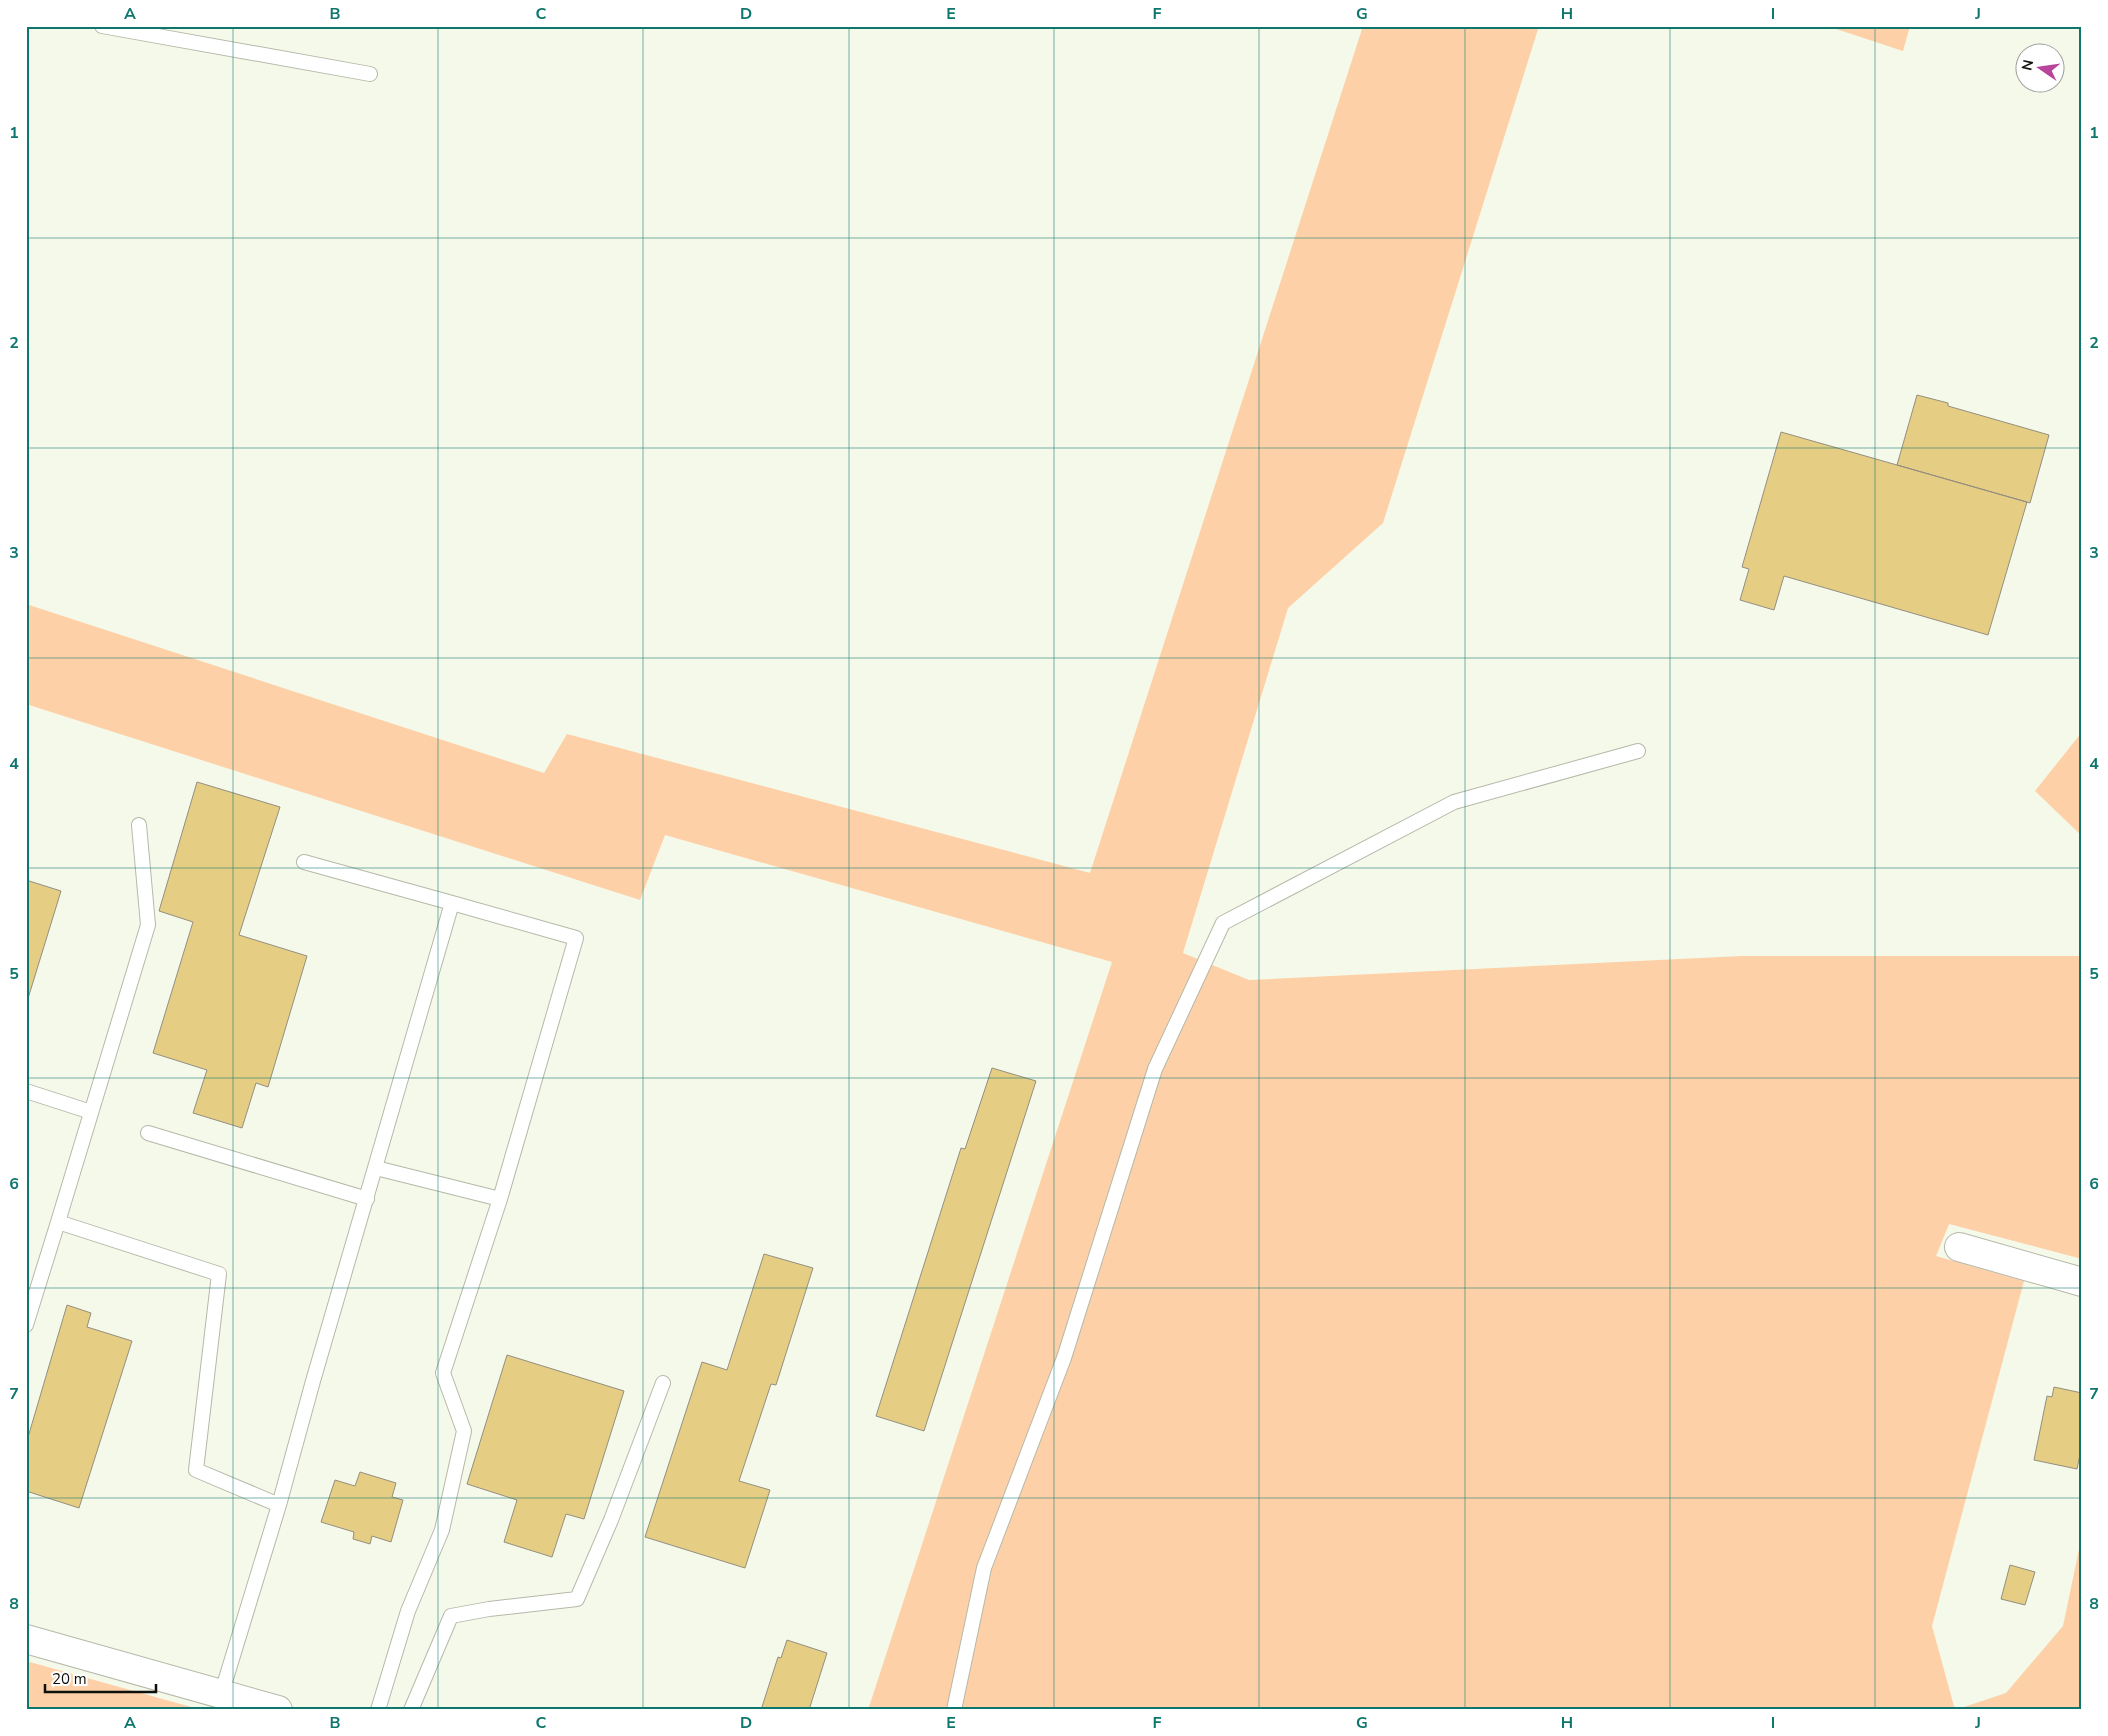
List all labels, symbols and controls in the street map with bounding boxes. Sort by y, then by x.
text: A [124,3,136,25]
text: B [329,3,341,25]
text: C [536,3,547,25]
text: D [740,3,752,25]
text: E [946,3,956,25]
text: F [1153,3,1162,25]
text: G [1356,3,1368,25]
text: H [1561,3,1573,25]
text: I [1771,3,1775,25]
text: J [1974,3,1981,25]
north arrow [2016,42,2066,92]
text: N [2017,58,2038,72]
text: 1 [9,122,19,144]
text: 1 [2089,122,2099,144]
text: 2 [9,332,19,354]
text: 2 [2089,332,2099,354]
text: 3 [9,542,19,564]
text: 3 [2089,542,2099,564]
text: 4 [9,753,19,775]
text: 4 [2089,753,2099,775]
text: 5 [9,963,19,985]
text: 5 [2089,963,2099,985]
text: 6 [9,1173,19,1195]
text: 6 [2089,1173,2099,1195]
text: 7 [9,1383,19,1405]
text: 7 [2089,1383,2099,1405]
text: 8 [9,1593,19,1615]
text: 8 [2089,1593,2099,1615]
scale bar [45,1661,156,1693]
text: 20 m [52,1669,87,1689]
text: A [124,1712,136,1734]
text: B [329,1712,341,1734]
text: C [536,1712,547,1734]
text: D [740,1712,752,1734]
text: E [946,1712,956,1734]
text: F [1153,1712,1162,1734]
text: G [1356,1712,1368,1734]
text: H [1561,1712,1573,1734]
text: I [1771,1712,1775,1734]
text: J [1974,1712,1981,1734]

